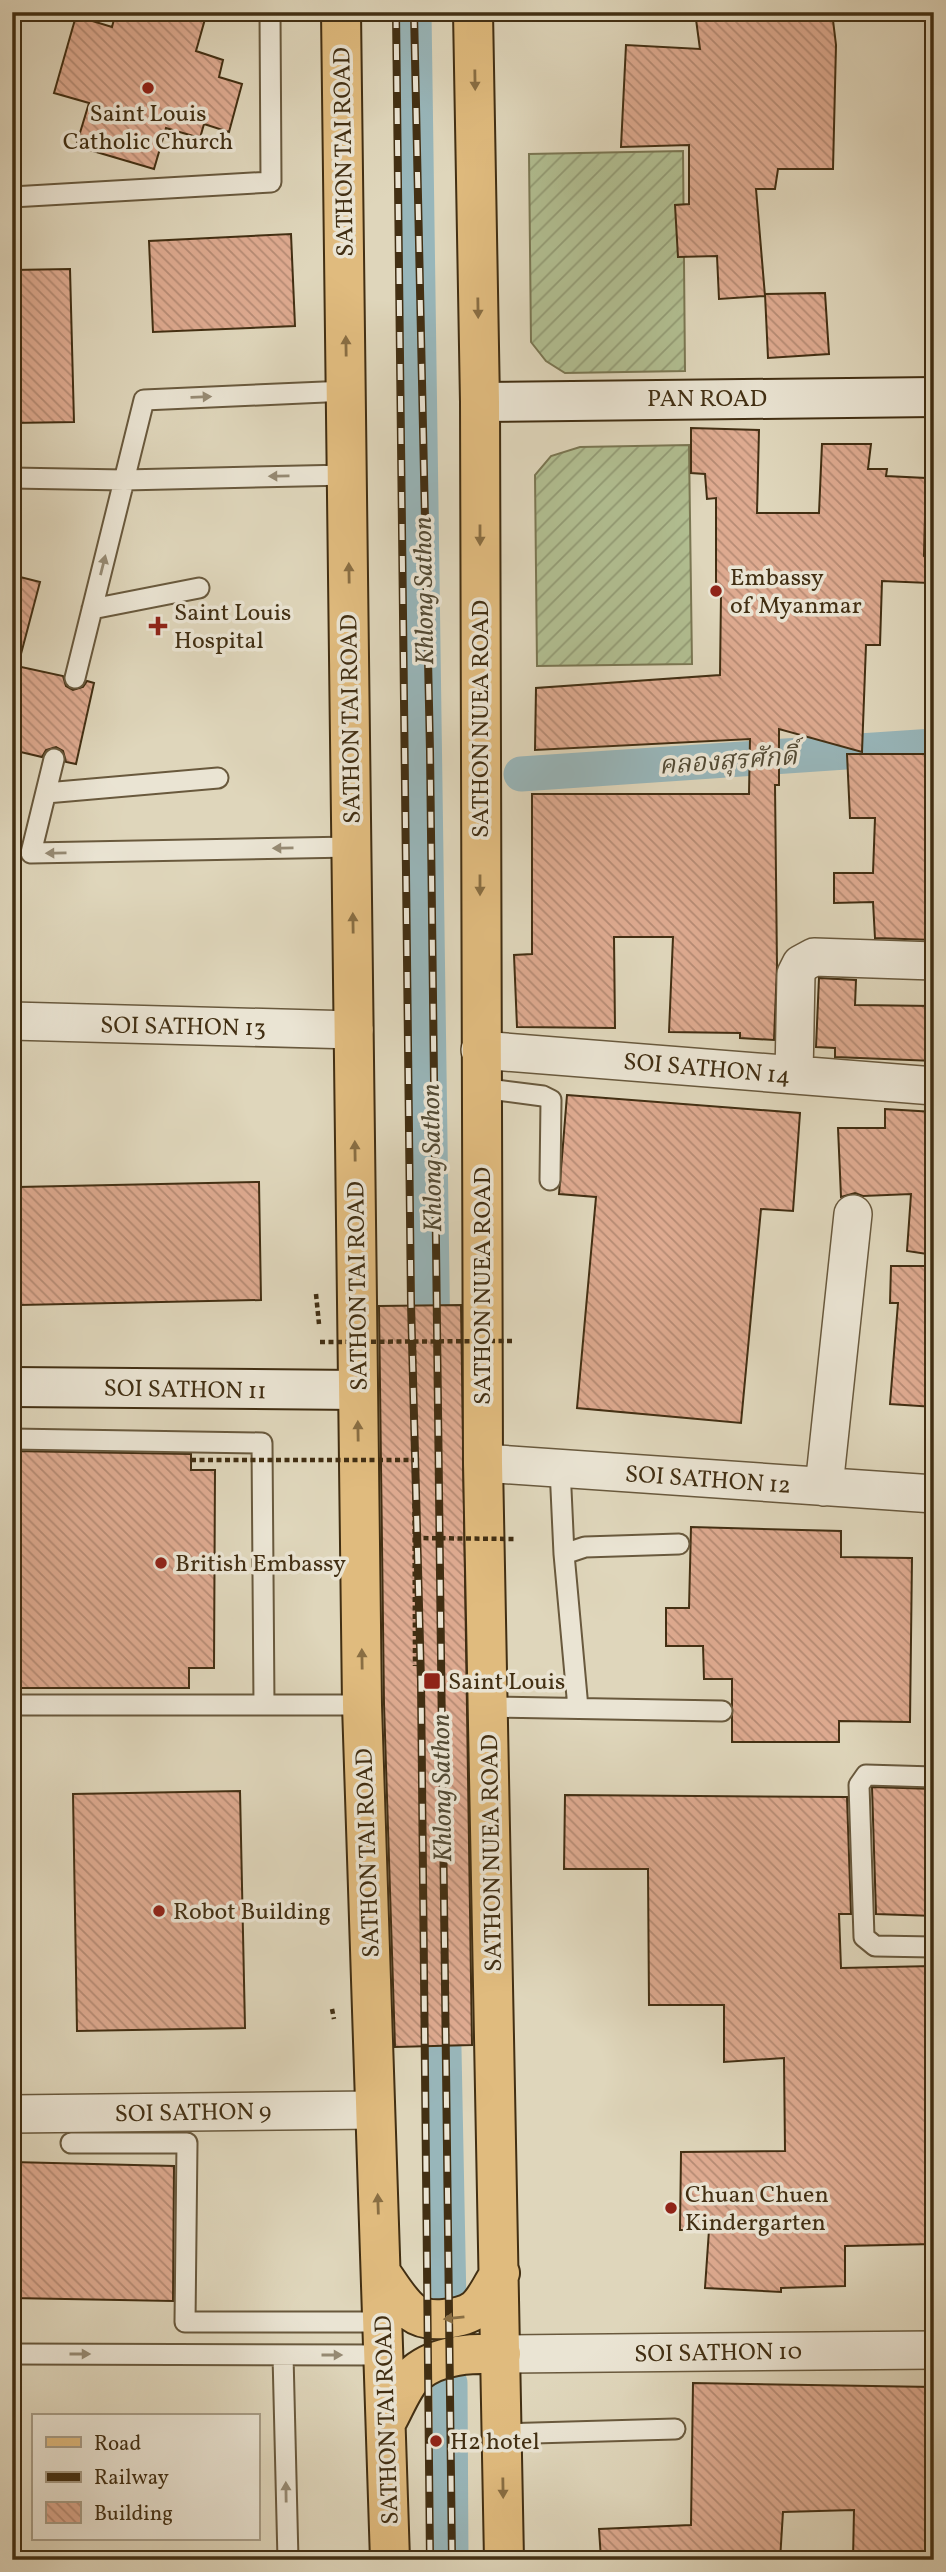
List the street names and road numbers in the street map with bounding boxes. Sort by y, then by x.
street label: SATHON TAI ROAD [326,47,364,257]
street label: PAN ROAD [647,383,767,417]
street label: SATHON NUEA ROAD [465,600,499,838]
street label: SATHON TAI ROAD [333,614,371,824]
street label: SOI SATHON 13 [100,1010,266,1046]
street label: SOI SATHON 14 [622,1046,792,1094]
street label: SATHON NUEA ROAD [467,1167,501,1405]
street label: SATHON TAI ROAD [340,1181,378,1391]
street label: SOI SATHON 11 [103,1373,267,1409]
street label: SOI SATHON 12 [624,1458,792,1504]
street label: SATHON NUEA ROAD [474,1734,512,1972]
street label: SATHON TAI ROAD [348,1747,390,1958]
street label: SOI SATHON 9 [114,2096,272,2132]
street label: SATHON TAI ROAD [367,2314,409,2525]
street label: SOI SATHON 10 [634,2336,802,2372]

